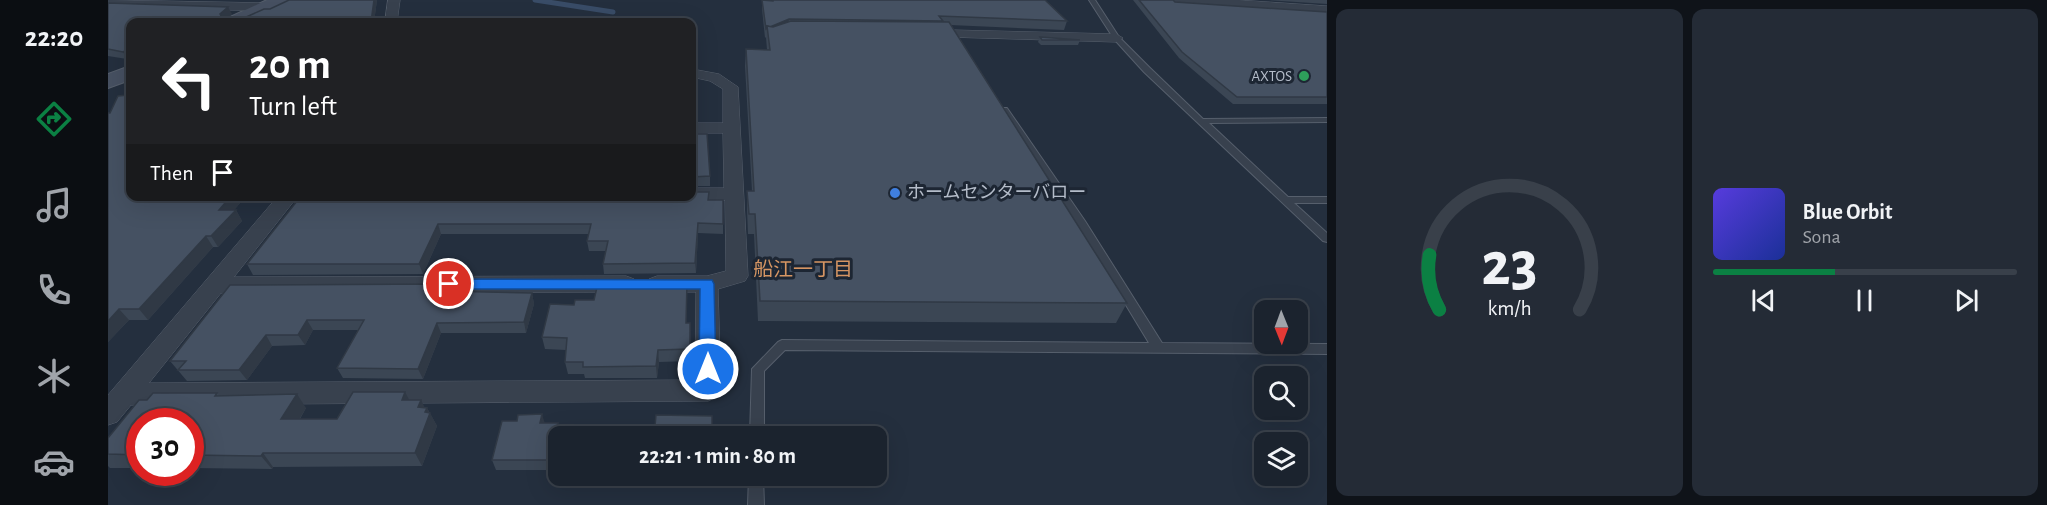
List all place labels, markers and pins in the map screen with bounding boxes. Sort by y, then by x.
place label: AXTOS [1251,69,1292,84]
marker: AXTOS [1297,69,1311,83]
place label: ホームセンターバロー [907,183,1086,202]
marker: ホームセンターバロー [888,186,902,200]
pin [423,258,474,309]

